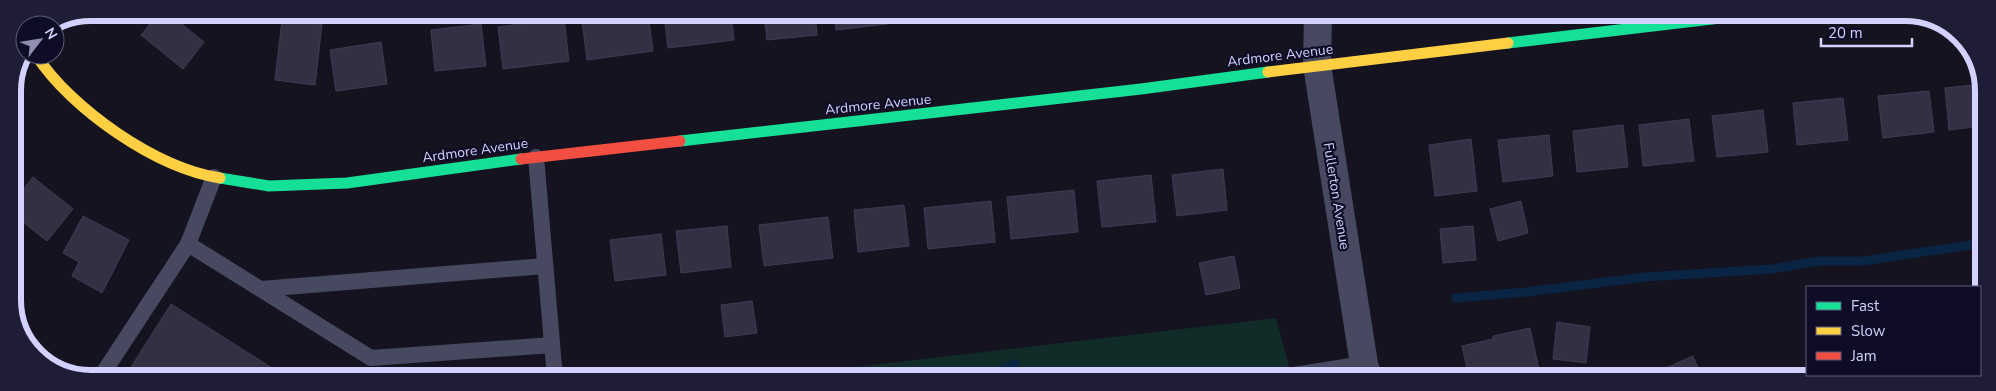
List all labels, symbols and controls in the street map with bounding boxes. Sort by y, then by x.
north arrow [15,15,65,65]
scale bar [1821,15,1912,47]
text: 20 m [1828,23,1863,43]
text: N [40,24,62,43]
street label: Ardmore Avenue [1226,40,1334,71]
street label: Ardmore Avenue [824,89,932,120]
street label: Ardmore Avenue [421,134,529,167]
street label: Fullerton Avenue [1319,141,1354,251]
legend [1806,286,1981,376]
text: Fast [1851,296,1880,316]
text: Slow [1851,321,1886,341]
text: Jam [1850,346,1877,366]

